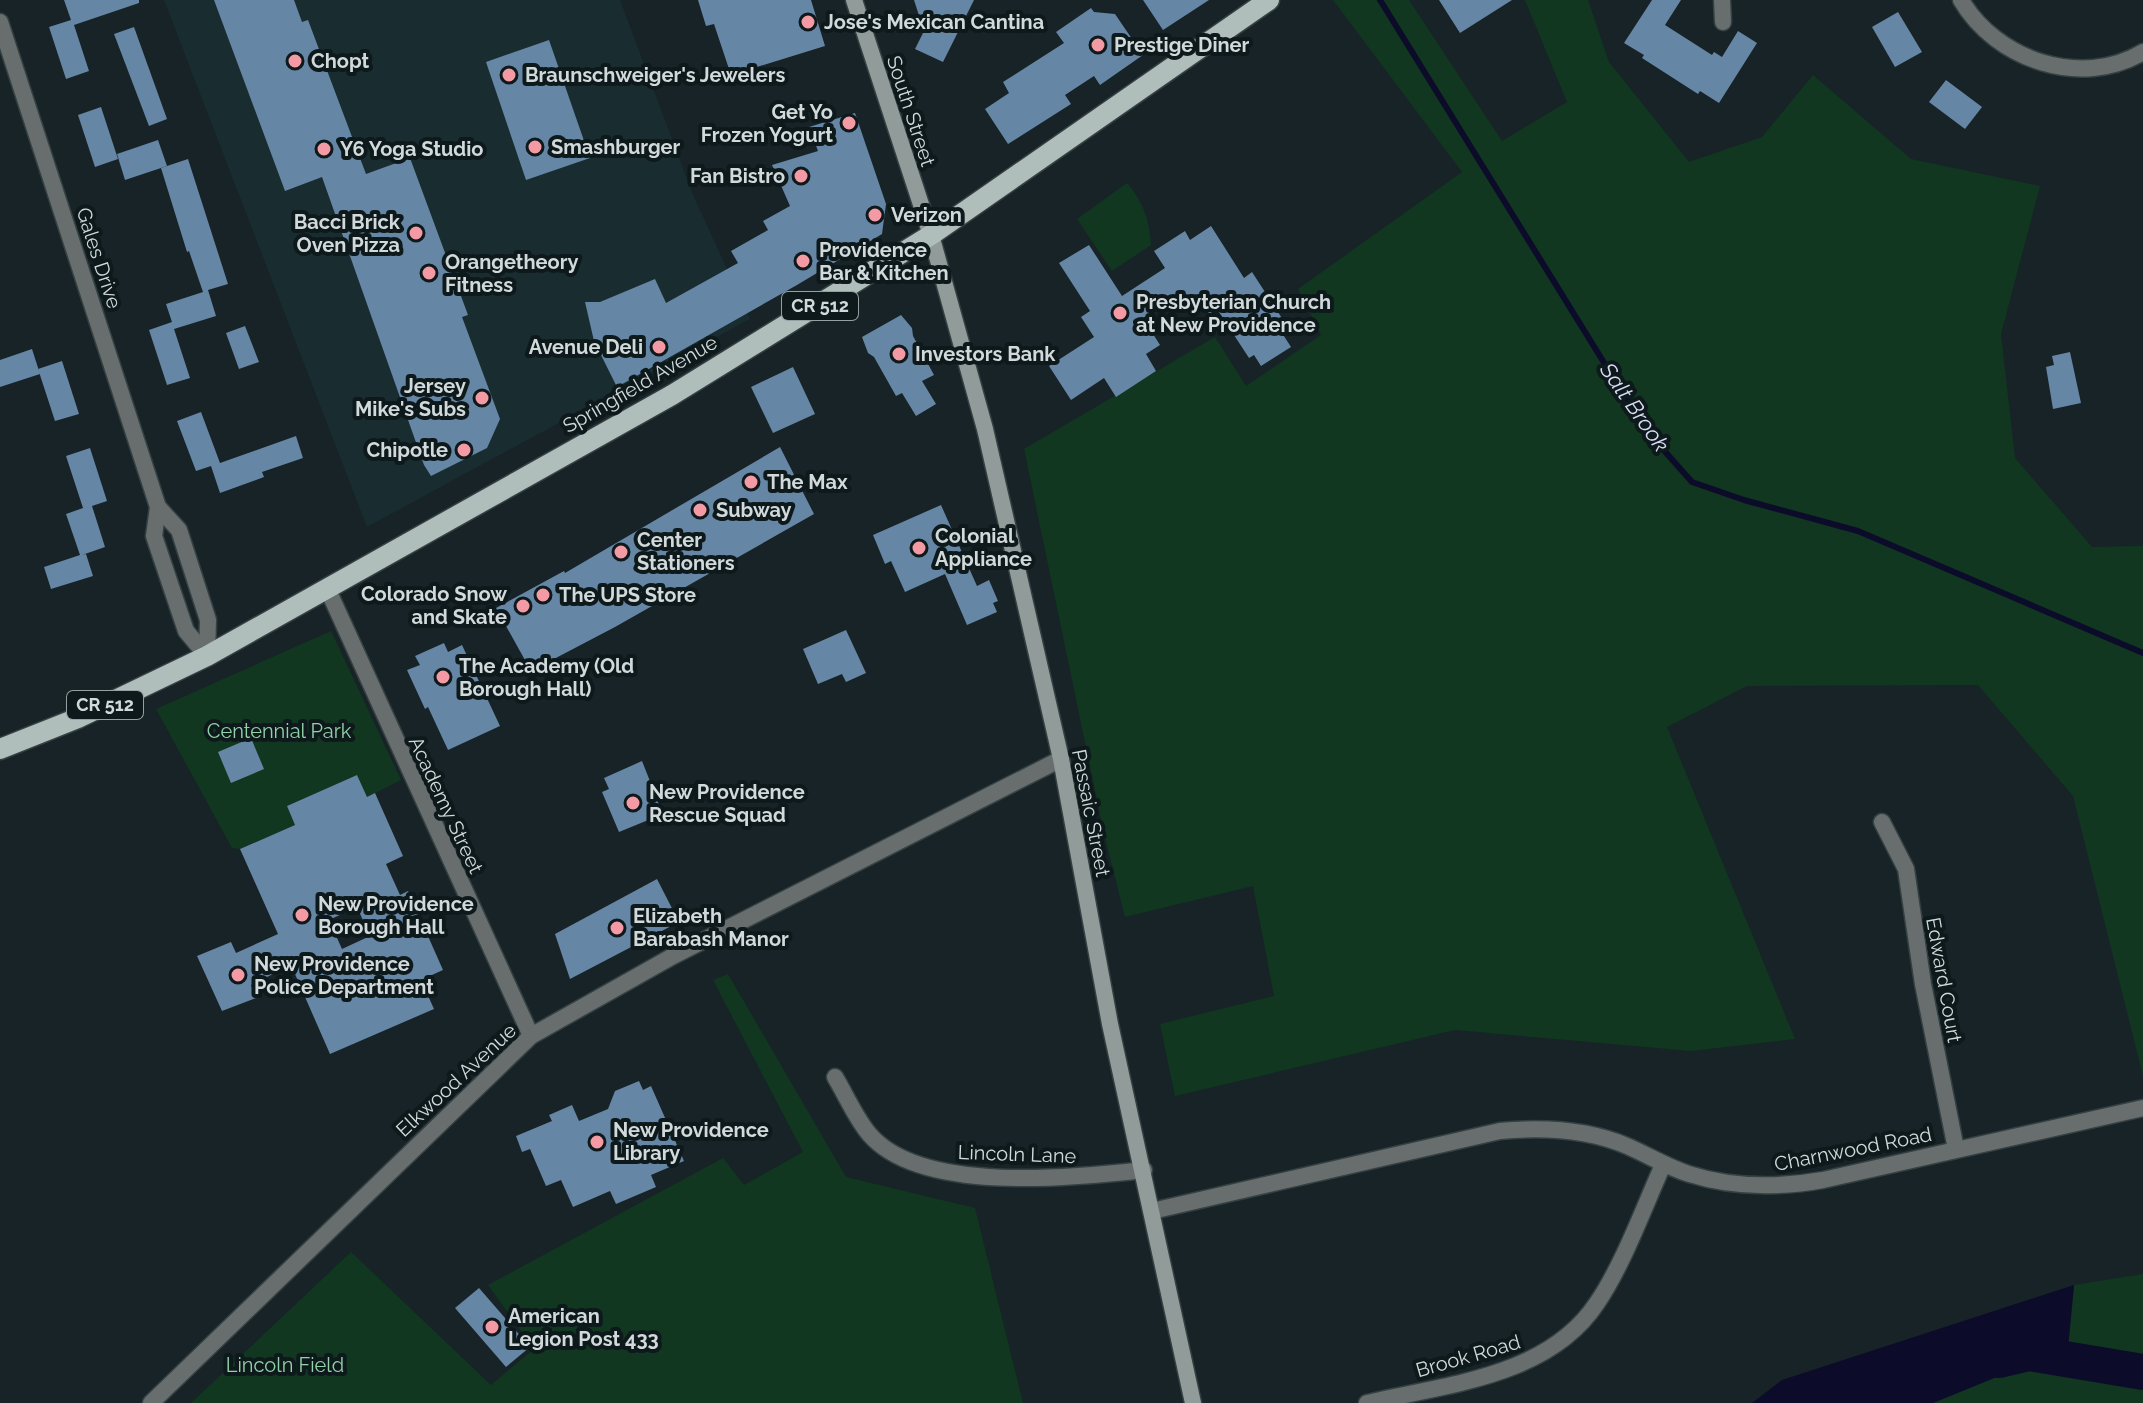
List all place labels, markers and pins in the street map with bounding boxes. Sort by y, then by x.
place label: Jose's Mexican Cantina [824,10,1044,34]
marker: Jose's Mexican Cantina [799,13,817,31]
place label: Prestige Diner [1114,33,1250,57]
marker: Prestige Diner [1089,36,1107,54]
place label: Chopt [311,49,369,73]
marker: Chopt [286,52,304,70]
place label: Braunschweiger's Jewelers [525,63,786,87]
marker: Braunschweiger's Jewelers [500,66,518,84]
place label: Get Yo Frozen Yogurt [701,100,833,147]
marker: Get Yo Frozen Yogurt [840,114,858,132]
place label: Smashburger [551,135,681,159]
place label: Y6 Yoga Studio [340,137,483,161]
marker: Smashburger [526,138,544,156]
marker: Y6 Yoga Studio [315,140,333,158]
place label: Fan Bistro [690,164,785,188]
marker: Fan Bistro [792,167,810,185]
place label: Verizon [891,203,962,227]
marker: Verizon [866,206,884,224]
place label: Bacci Brick Oven Pizza [294,210,401,257]
marker: Bacci Brick Oven Pizza [407,224,425,242]
place label: Providence Bar & Kitchen [819,238,949,285]
place label: Orangetheory Fitness [445,250,578,297]
marker: Providence Bar & Kitchen [794,252,812,270]
marker: Orangetheory Fitness [420,264,438,282]
place label: Presbyterian Church at New Providence [1136,290,1331,337]
marker: Presbyterian Church at New Providence [1111,304,1129,322]
place label: Avenue Deli [529,335,643,359]
marker: Avenue Deli [650,338,668,356]
place label: Investors Bank [915,342,1056,366]
marker: Investors Bank [890,345,908,363]
place label: Jersey Mike's Subs [355,374,466,421]
marker: Jersey Mike's Subs [473,389,491,407]
place label: Chipotle [366,438,448,462]
marker: Chipotle [455,441,473,459]
place label: The Max [767,470,848,494]
marker: The Max [742,473,760,491]
place label: Subway [716,498,792,522]
marker: Subway [691,501,709,519]
place label: Colonial Appliance [935,524,1032,571]
place label: Center Stationers [637,528,735,575]
marker: Colonial Appliance [910,539,928,557]
marker: Center Stationers [612,543,630,561]
place label: Colorado Snow and Skate [361,582,507,629]
place label: The UPS Store [559,583,696,607]
marker: The UPS Store [534,586,552,604]
marker: Colorado Snow and Skate [514,597,532,615]
place label: The Academy (Old Borough Hall) [459,654,634,701]
marker: The Academy (Old Borough Hall) [434,668,452,686]
place label: New Providence Rescue Squad [649,780,805,827]
marker: New Providence Rescue Squad [624,794,642,812]
place label: New Providence Borough Hall [318,892,474,939]
place label: Elizabeth Barabash Manor [633,904,789,951]
marker: New Providence Borough Hall [293,906,311,924]
marker: Elizabeth Barabash Manor [608,919,626,937]
place label: New Providence Police Department [254,952,434,999]
marker: New Providence Police Department [229,966,247,984]
place label: New Providence Library [613,1118,769,1165]
marker: New Providence Library [588,1133,606,1151]
place label: American Legion Post 433 [508,1304,659,1351]
marker: American Legion Post 433 [483,1318,501,1336]

